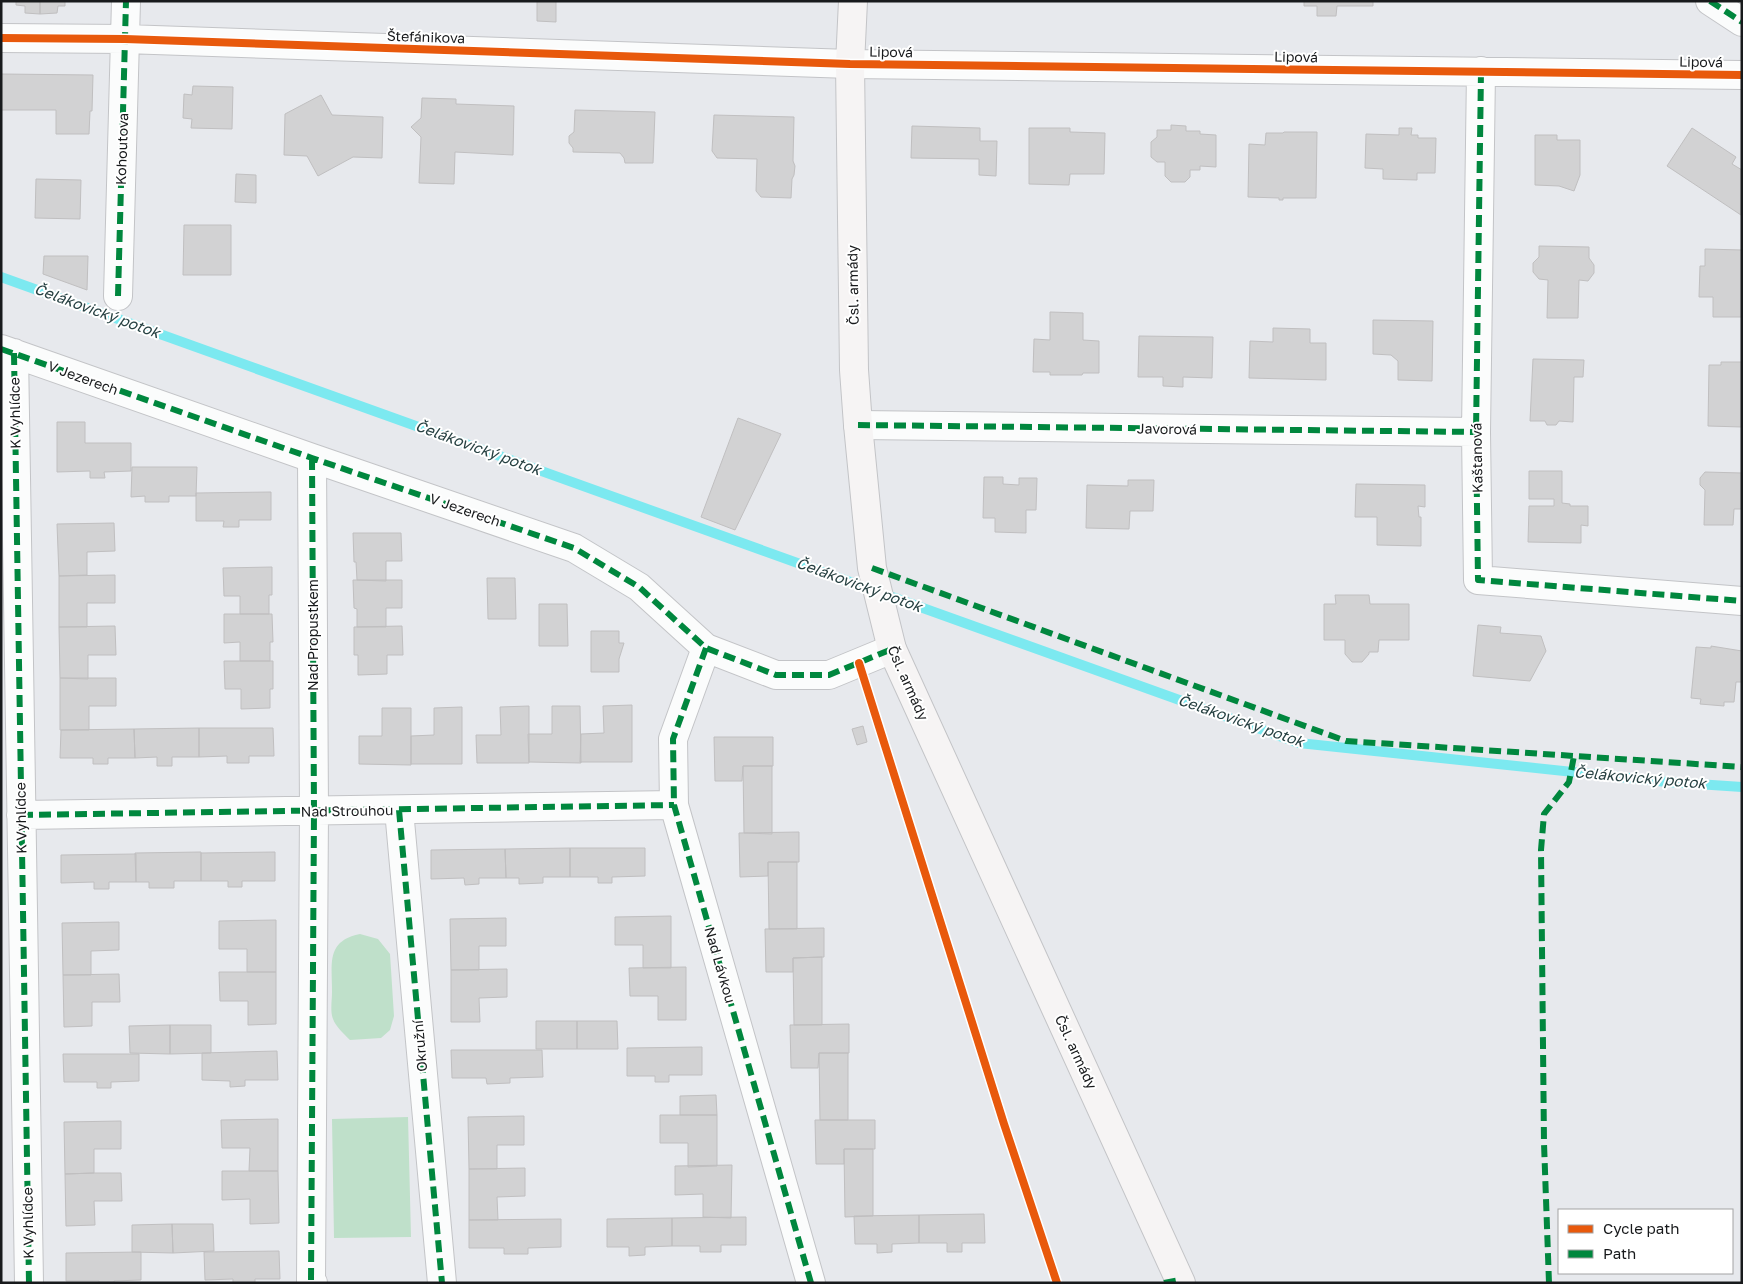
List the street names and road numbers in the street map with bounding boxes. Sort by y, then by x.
street label: Štefánikova [387,27,466,46]
street label: Lipová [869,43,913,60]
street label: Lipová [1274,48,1318,65]
street label: Lipová [1679,53,1723,70]
street label: Kohoutova [112,113,131,185]
street label: Čsl. armády [843,245,862,325]
street label: V Jezerech [46,357,121,398]
street label: K Vyhlídce [5,377,24,449]
street label: Javorová [1137,419,1197,438]
street label: Kaštanová [1467,423,1486,493]
street label: V Jezerech [428,489,503,530]
street label: Nad Propustkem [304,579,321,691]
street label: Čsl. armády [884,643,933,723]
street label: K Vyhlídce [11,782,30,854]
street label: Nad Strouhou [301,801,393,820]
street label: Nad Lávkou [701,925,740,1005]
street label: Čsl. armády [1052,1012,1101,1092]
street label: Okružní [409,1018,430,1073]
street label: K Vyhlídce [18,1187,37,1259]

